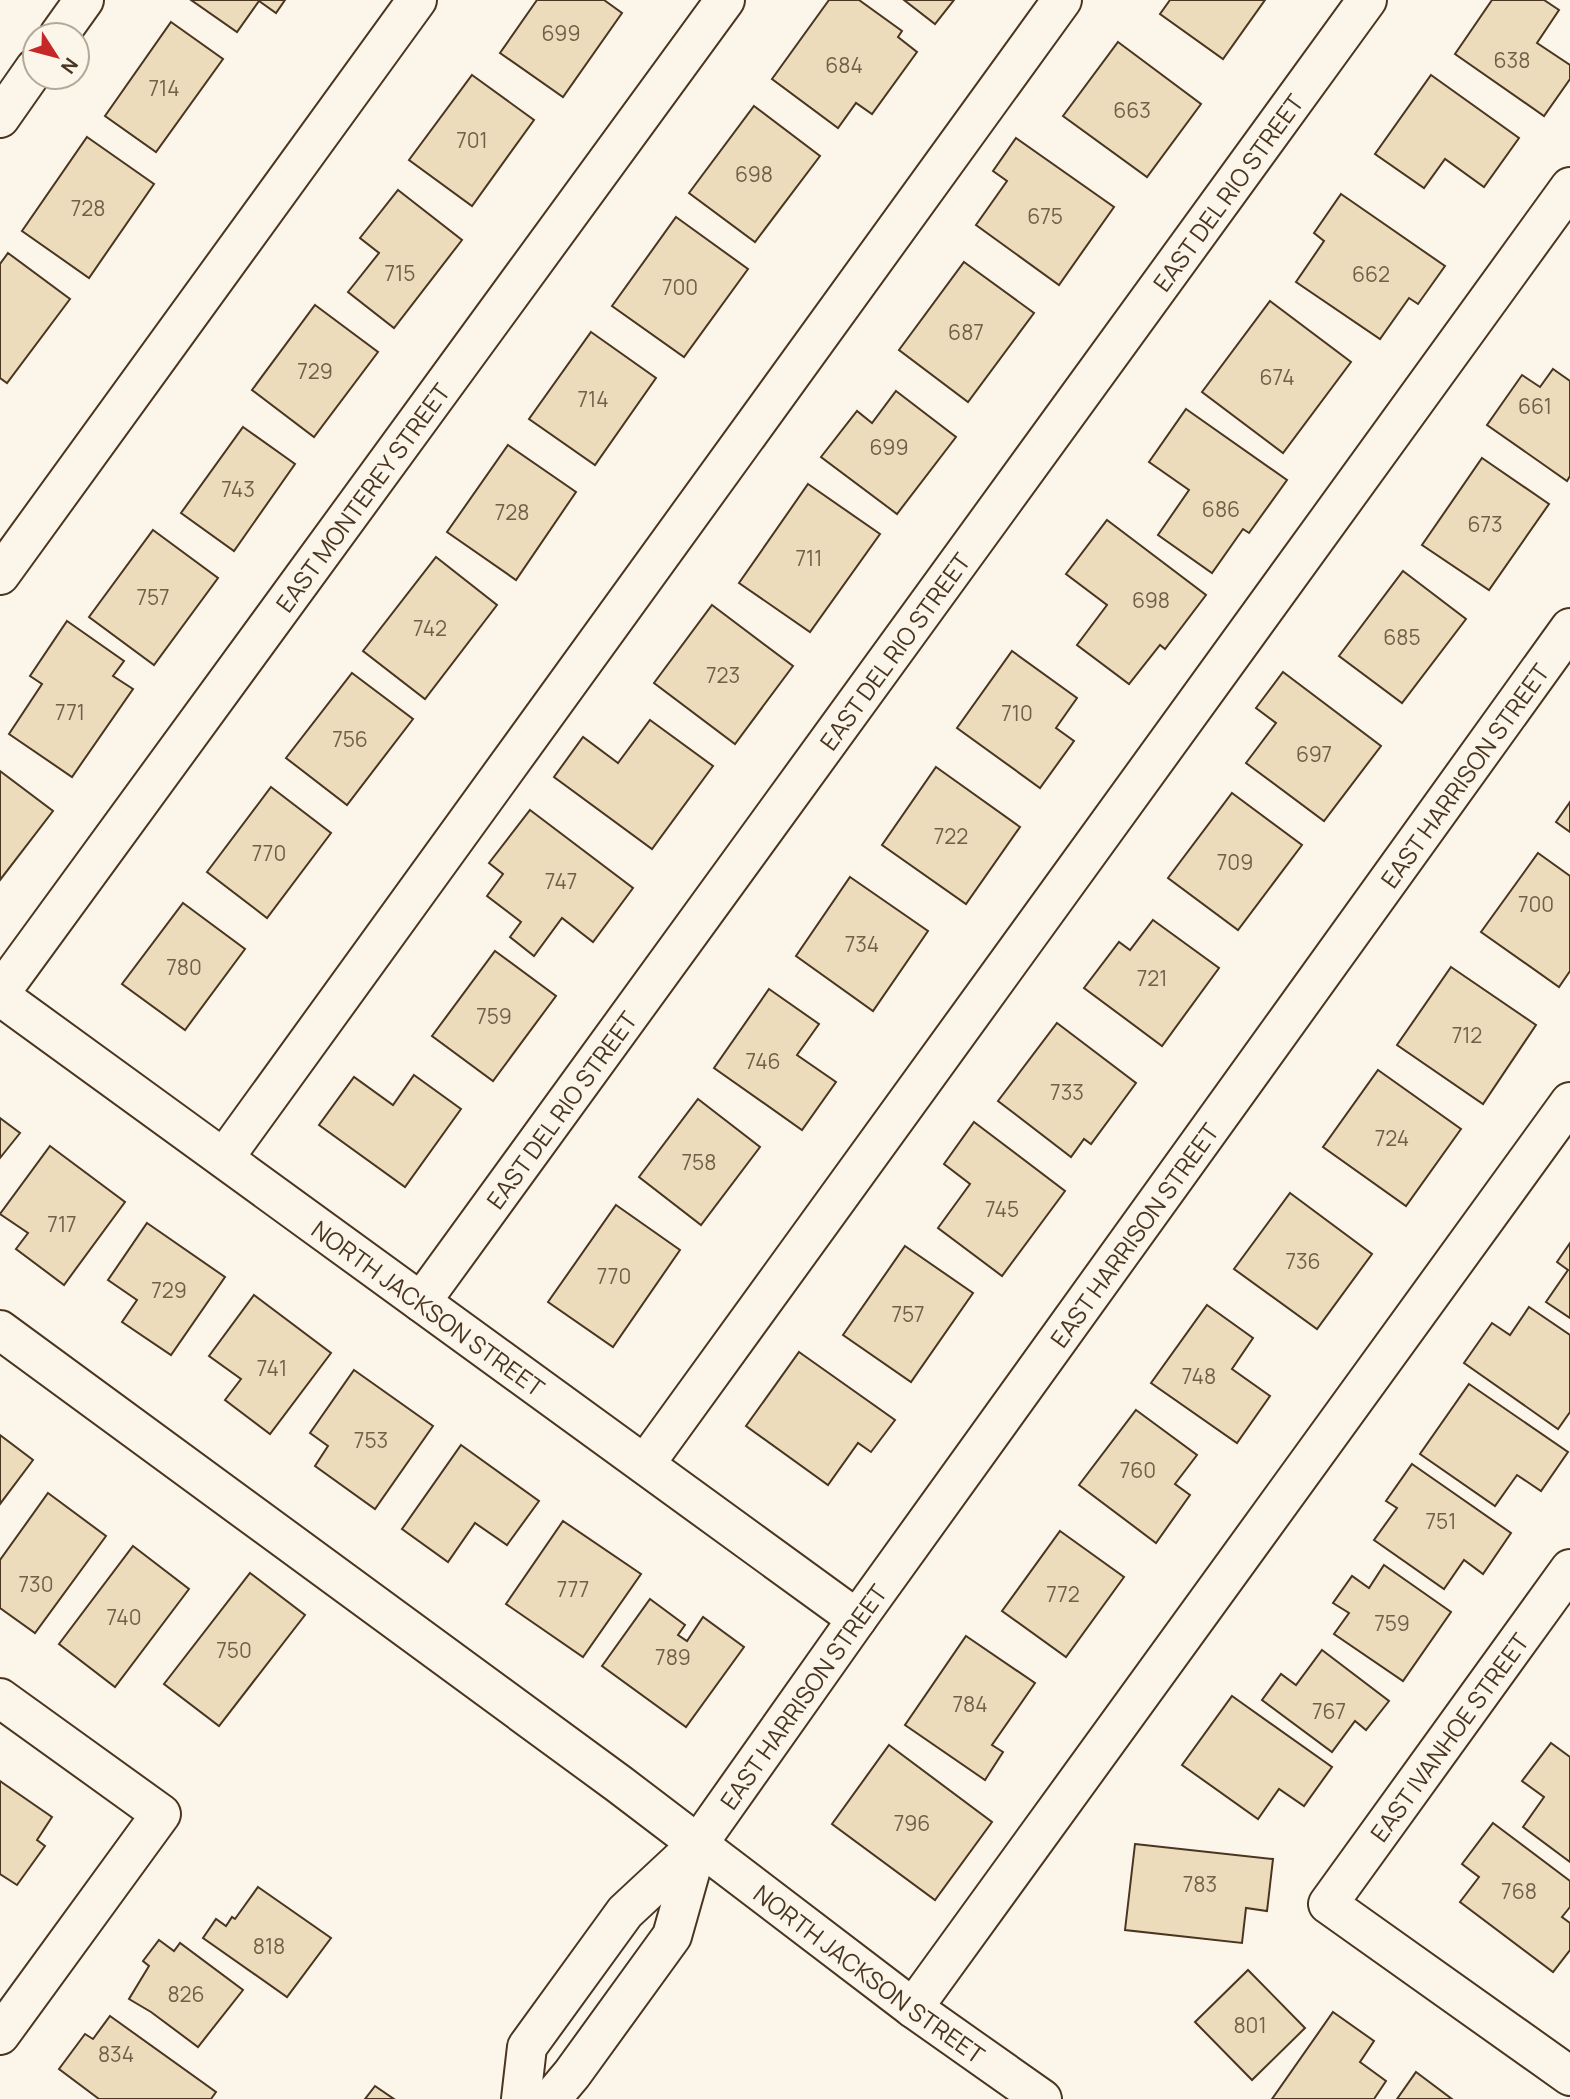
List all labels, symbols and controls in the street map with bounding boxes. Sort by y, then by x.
house number: 699 [542,19,580,47]
north arrow [21,21,91,91]
house number: 638 [1494,46,1530,74]
house number: 684 [825,51,863,79]
text: N [55,53,84,79]
house number: 714 [148,74,180,102]
street label: EAST DEL RIO STREET [1145,86,1311,297]
house number: 663 [1113,96,1151,124]
house number: 701 [456,126,488,154]
house number: 698 [735,160,773,188]
house number: 728 [71,194,105,222]
house number: 675 [1027,202,1063,230]
house number: 715 [385,259,415,287]
house number: 662 [1352,260,1390,288]
house number: 700 [662,273,698,301]
house number: 687 [948,318,984,346]
house number: 729 [297,357,333,385]
house number: 674 [1259,363,1295,391]
street label: EAST MONTEREY STREET [267,376,457,618]
house number: 714 [577,385,609,413]
house number: 661 [1518,392,1552,420]
house number: 699 [870,433,908,461]
house number: 743 [221,475,255,503]
house number: 686 [1202,495,1240,523]
house number: 728 [495,498,529,526]
house number: 673 [1467,510,1503,538]
house number: 711 [796,544,822,572]
street label: EAST DEL RIO STREET [811,545,977,756]
house number: 757 [136,583,170,611]
house number: 698 [1132,586,1170,614]
house number: 742 [413,614,447,642]
house number: 685 [1383,623,1421,651]
street label: EAST HARRISON STREET [1372,656,1556,894]
house number: 723 [706,661,740,689]
house number: 771 [55,698,85,726]
house number: 710 [1001,699,1033,727]
house number: 756 [332,725,368,753]
house number: 697 [1296,740,1332,768]
house number: 722 [934,822,968,850]
house number: 770 [252,839,286,867]
house number: 709 [1217,848,1253,876]
house number: 747 [545,867,577,895]
house number: 700 [1518,890,1554,918]
house number: 734 [845,930,879,958]
house number: 780 [166,953,202,981]
house number: 721 [1137,964,1167,992]
house number: 759 [476,1002,512,1030]
street label: EAST DEL RIO STREET [478,1004,644,1215]
house number: 712 [1452,1021,1482,1049]
house number: 746 [745,1047,781,1075]
house number: 733 [1050,1078,1084,1106]
street label: EAST HARRISON STREET [1042,1115,1226,1353]
house number: 724 [1375,1124,1409,1152]
house number: 758 [682,1148,716,1176]
house number: 745 [985,1195,1019,1223]
house number: 717 [47,1210,77,1238]
street label: NORTH JACKSON STREET [306,1212,552,1404]
house number: 736 [1285,1247,1321,1275]
house number: 770 [597,1262,631,1290]
house number: 729 [151,1276,187,1304]
house number: 757 [891,1300,925,1328]
house number: 741 [257,1354,287,1382]
house number: 748 [1182,1362,1216,1390]
house number: 753 [354,1426,388,1454]
house number: 760 [1120,1456,1156,1484]
house number: 751 [1426,1507,1456,1535]
house number: 730 [19,1570,53,1598]
house number: 777 [557,1575,589,1603]
street label: EAST HARRISON STREET [712,1576,894,1815]
house number: 772 [1046,1580,1080,1608]
house number: 740 [107,1603,141,1631]
house number: 759 [1374,1609,1410,1637]
street label: EAST IVANHOE STREET [1362,1626,1536,1848]
house number: 750 [216,1636,252,1664]
house number: 789 [655,1643,691,1671]
house number: 784 [952,1690,988,1718]
house number: 767 [1312,1697,1346,1725]
house number: 796 [894,1809,930,1837]
house number: 783 [1183,1870,1217,1898]
street label: NORTH JACKSON STREET [748,1877,992,2071]
house number: 768 [1501,1877,1537,1905]
house number: 818 [253,1932,285,1960]
house number: 826 [167,1980,205,2008]
house number: 801 [1233,2011,1267,2039]
house number: 834 [98,2040,134,2068]

